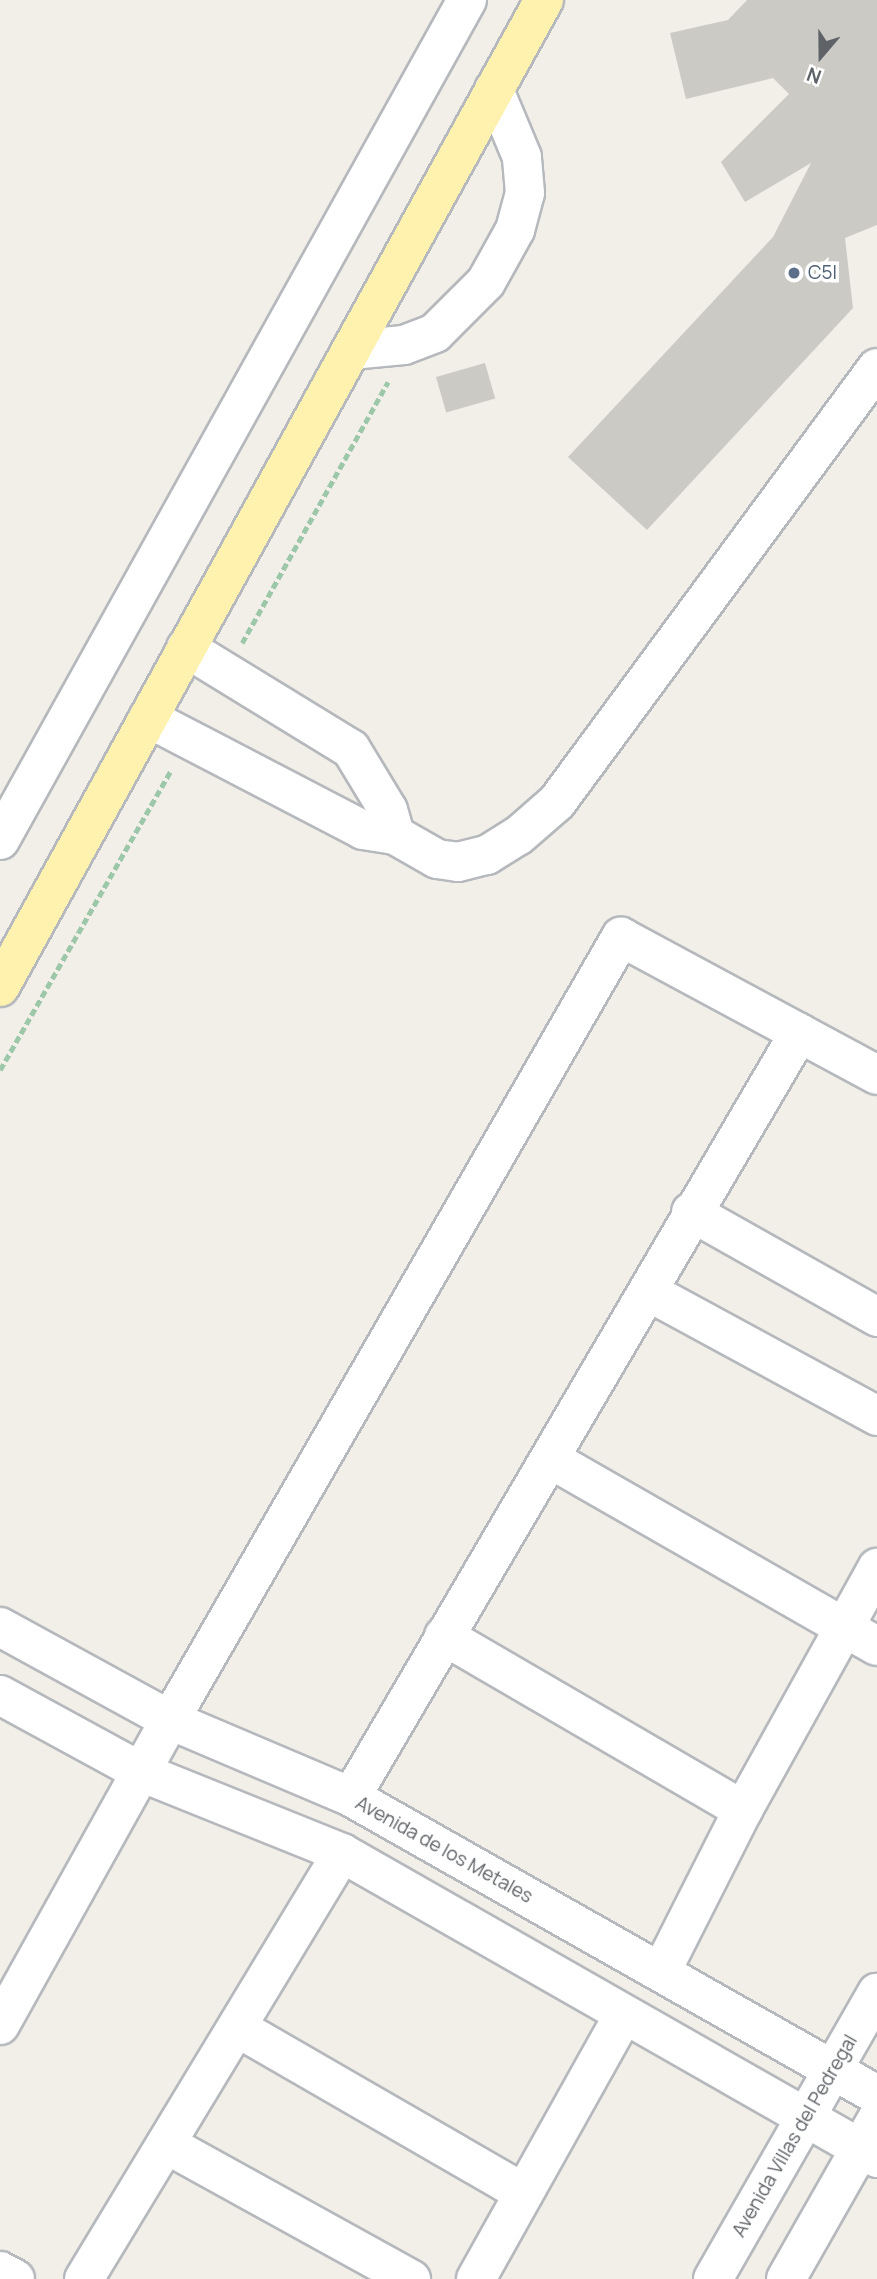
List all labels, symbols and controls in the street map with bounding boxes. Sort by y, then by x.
north arrow [786,21,856,91]
text: N [803,61,825,90]
place label: C5I [808,262,837,284]
marker: C5I [786,265,802,281]
street label: Avenida de los Metales [351,1792,537,1908]
street label: Avenida Villas del Pedregal [728,2031,862,2241]

